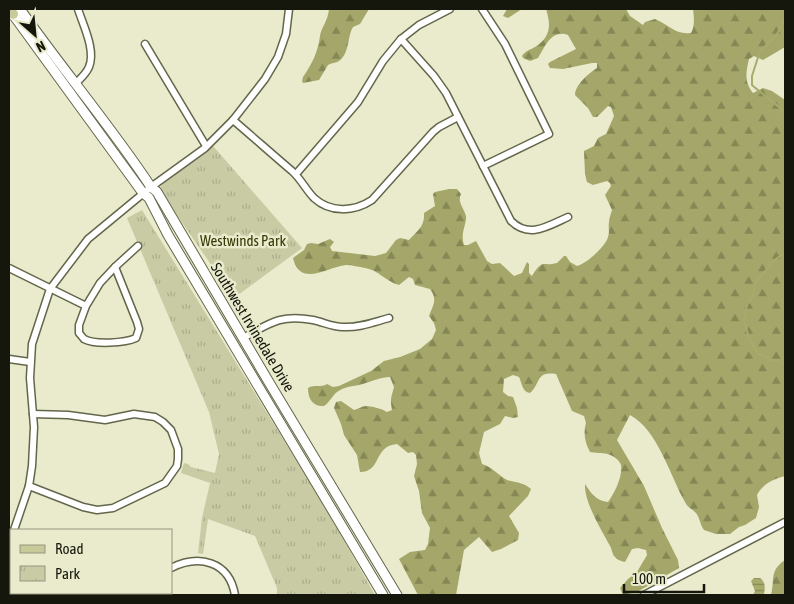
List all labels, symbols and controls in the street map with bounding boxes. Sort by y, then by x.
north arrow [10,10,60,60]
text: N [34,38,48,56]
park label: Westwinds Park [200,232,286,249]
street label: Southwest Irvinedale Drive [208,260,298,395]
legend [10,529,172,594]
text: Road [55,540,84,557]
scale bar [624,562,704,594]
text: Park [55,565,80,582]
text: 100 m [632,570,666,587]

